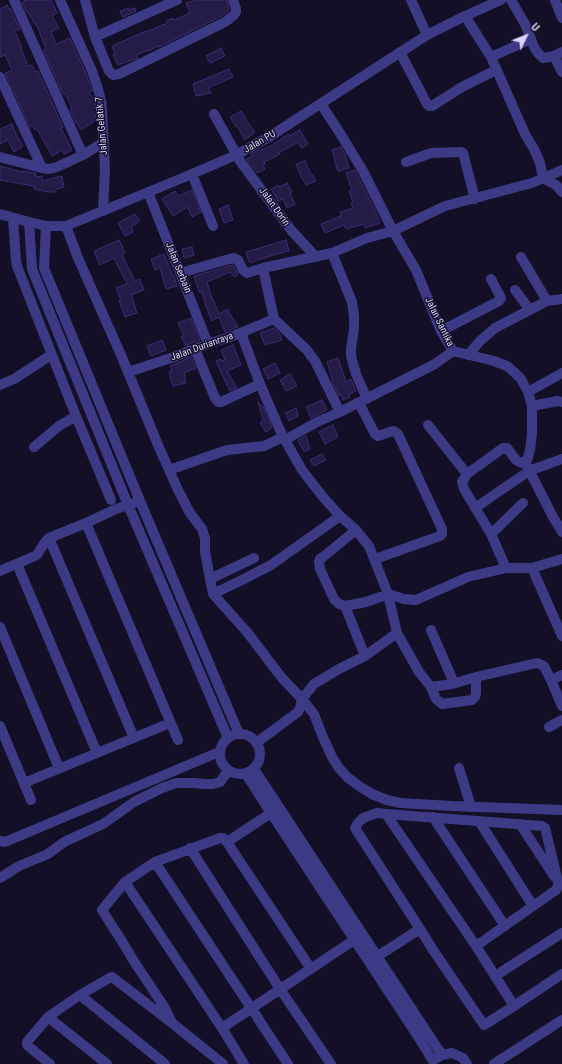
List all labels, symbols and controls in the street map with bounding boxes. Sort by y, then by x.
north arrow [506,16,546,56]
text: U [528,21,542,34]
street label: Jalan Gelatik 7 [93,96,111,156]
street label: Jalan PU [242,128,278,156]
street label: Jalan Dorin [256,185,292,229]
street label: Jalan Serbain [162,241,194,295]
street label: Jalan Santika [422,295,456,349]
street label: Jalan Durianraya [169,330,235,364]

